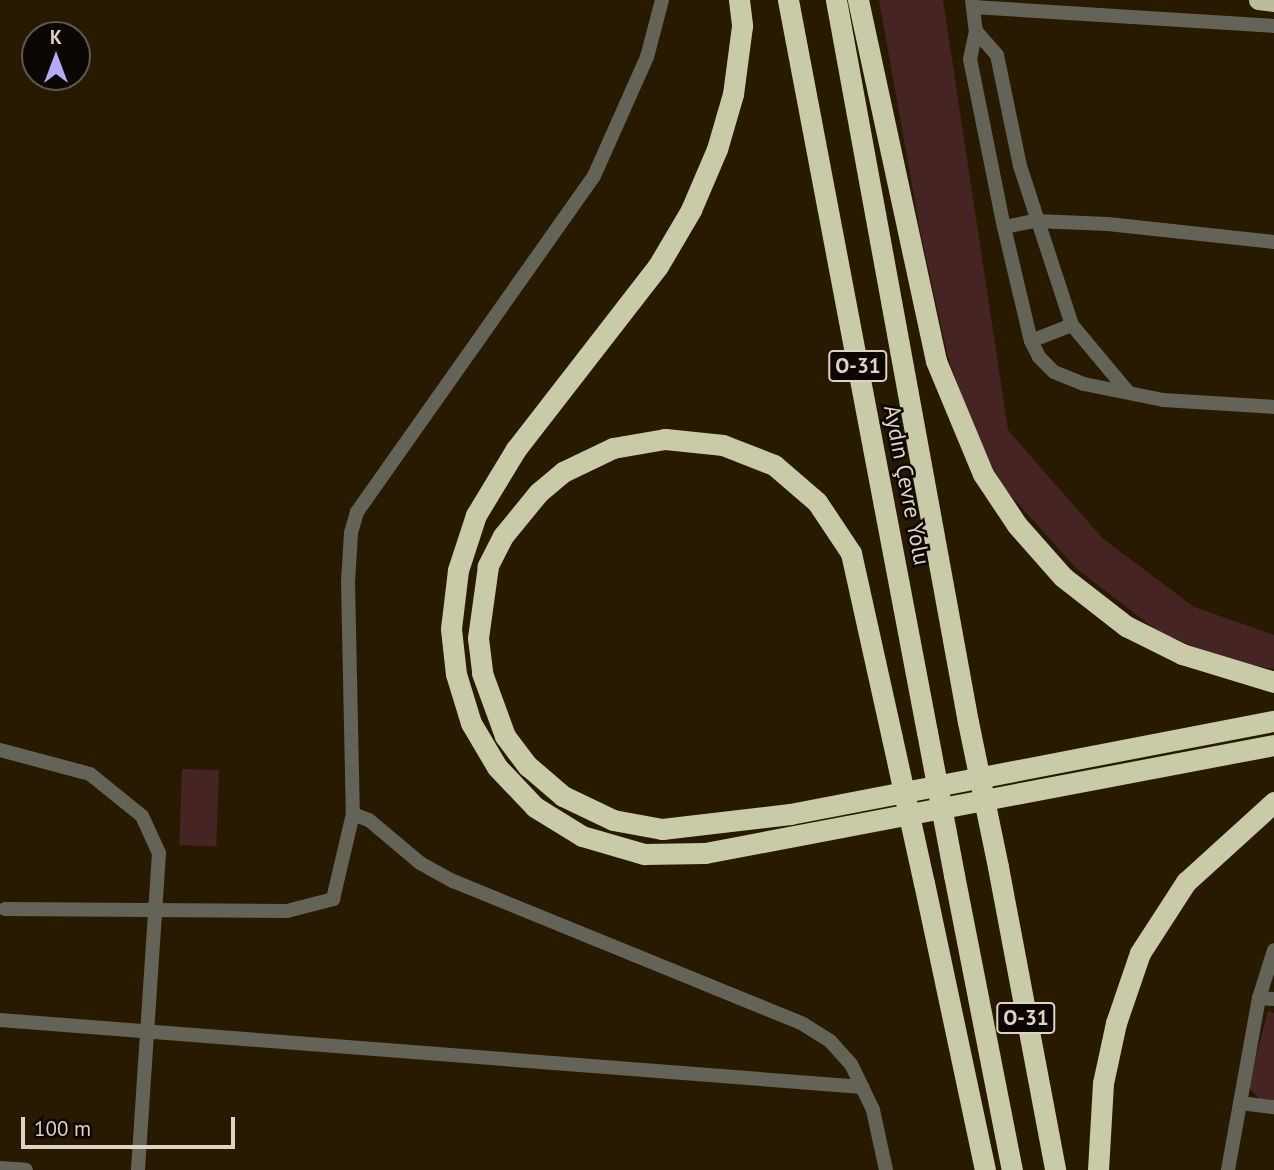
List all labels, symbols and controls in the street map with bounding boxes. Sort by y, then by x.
north arrow [21,21,91,91]
text: K [50,25,62,49]
road number: O-31 [828,348,888,384]
street label: Aydın Çevre Yolu [878,402,936,568]
road number: O-31 [996,1000,1056,1036]
scale bar [24,1104,238,1148]
text: 100 m [34,1115,91,1142]

